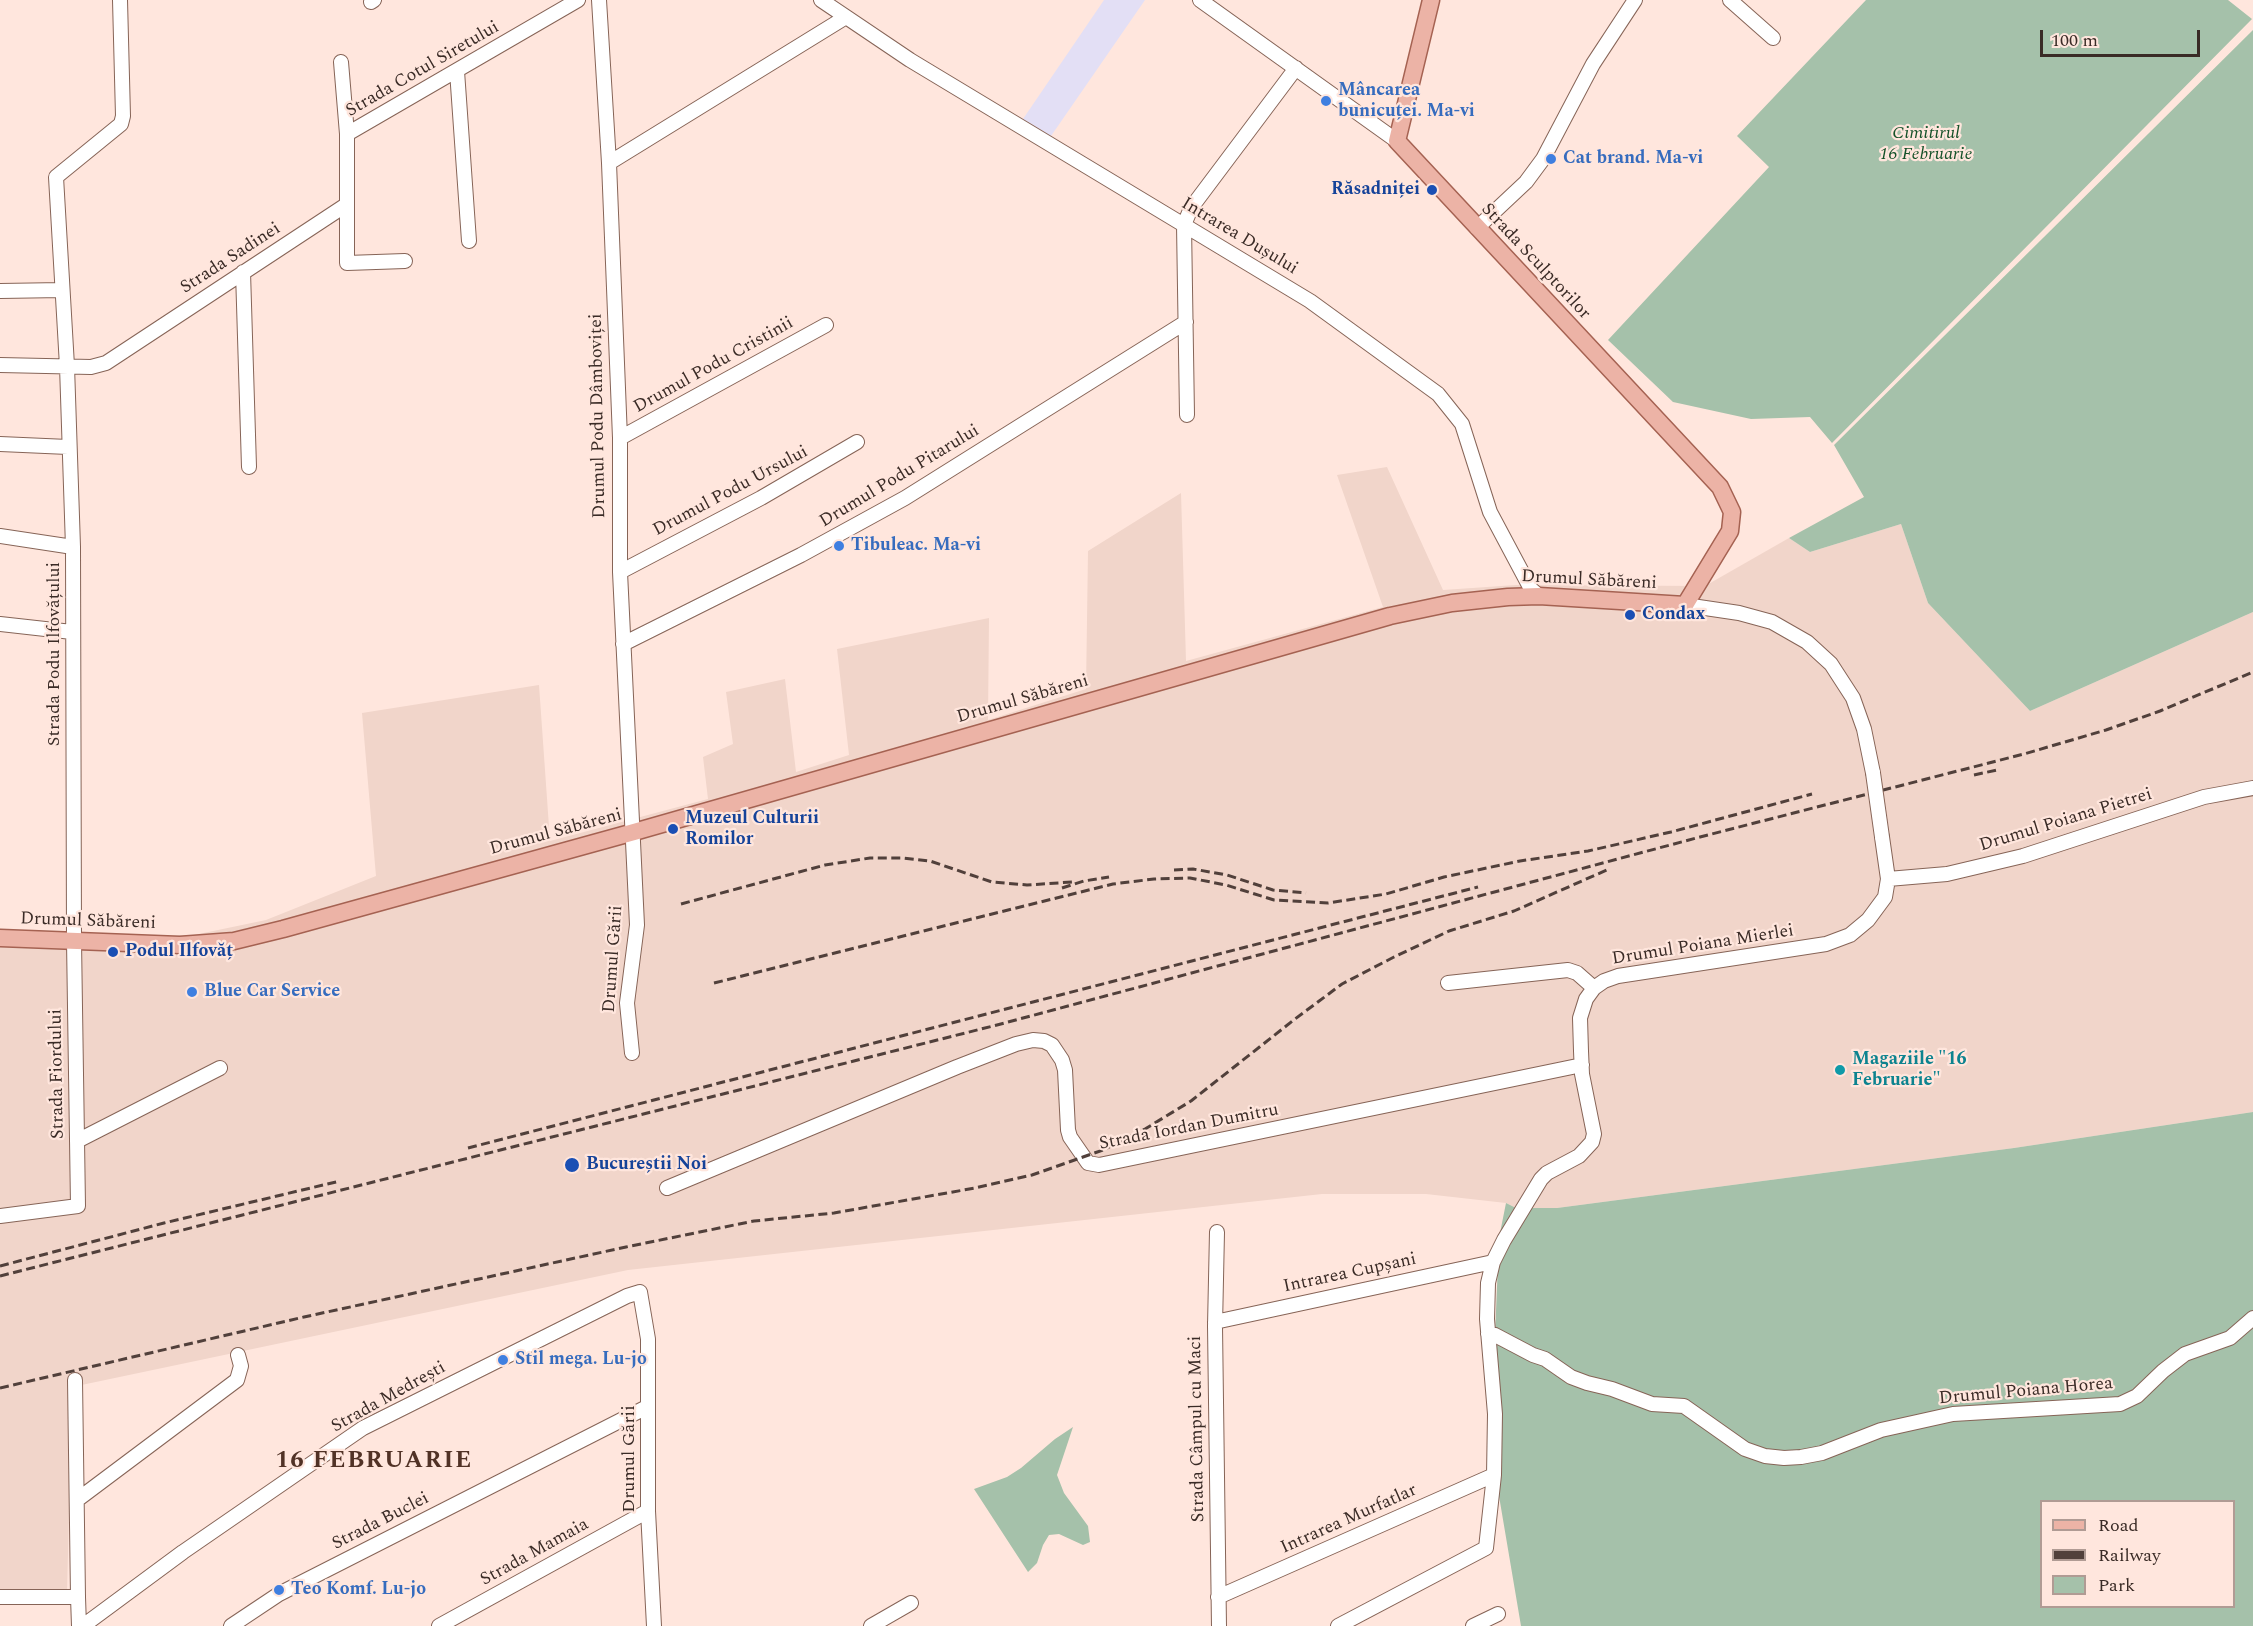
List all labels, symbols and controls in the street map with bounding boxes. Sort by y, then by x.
street label: Strada Cotul Siretului [343,17,503,123]
scale bar [2043,18,2204,56]
text: 100 m [2051,27,2098,54]
place label: Mâncarea bunicuței. Ma-vi [1338,80,1475,122]
marker: Mâncarea bunicuței. Ma-vi [1319,94,1333,108]
park label: Cimitirul 16 Februarie [1880,123,1972,166]
place label: Cat brand. Ma-vi [1563,148,1703,170]
marker: Cat brand. Ma-vi [1544,152,1558,166]
place label: Răsadniței [1331,179,1420,201]
marker: Răsadniței [1425,183,1439,197]
street label: Intrarea Dușului [1177,194,1301,280]
street label: Strada Sculptorilor [1476,199,1594,325]
street label: Strada Sadinei [177,219,285,299]
street label: Drumul Podu Dâmboviței [586,313,612,519]
street label: Drumul Podu Cristinii [630,313,798,419]
street label: Drumul Podu Pitarului [816,421,984,533]
street label: Drumul Podu Ursului [650,442,812,542]
place label: Tibuleac. Ma-vi [851,535,981,557]
marker: Tibuleac. Ma-vi [832,539,846,553]
street label: Strada Podu Ilfovățului [44,562,66,746]
street label: Drumul Săbăreni [1521,567,1657,595]
place label: Condax [1642,604,1705,626]
marker: Condax [1623,608,1637,622]
street label: Drumul Săbăreni [955,671,1091,729]
street label: Drumul Poiana Pietrei [1977,784,2155,858]
street label: Drumul Săbăreni [488,805,624,861]
place label: Muzeul Culturii Romilor [685,808,819,850]
marker: Muzeul Culturii Romilor [666,822,680,836]
street label: Drumul Gării [599,905,629,1013]
street label: Drumul Săbăreni [20,909,156,935]
street label: Drumul Poiana Mierlei [1610,921,1796,971]
place label: Podul Ilfovăț [125,941,233,963]
marker: Podul Ilfovăț [106,945,120,959]
place label: Blue Car Service [204,981,340,1003]
marker: Blue Car Service [185,985,199,999]
street label: Strada Fiordului [46,1009,70,1139]
place label: Magaziile "16 Februarie" [1852,1049,1967,1092]
marker: Magaziile "16 Februarie" [1833,1063,1847,1077]
street label: Strada Iordan Dumitru [1097,1100,1281,1156]
place label: Bucureștii Noi [586,1154,707,1176]
marker: Bucureștii Noi [563,1156,581,1174]
street label: Intrarea Cupșani [1282,1249,1418,1299]
street label: Strada Câmpul cu Maci [1186,1335,1210,1523]
place label: Stil mega. Lu-jo [515,1349,647,1371]
marker: Stil mega. Lu-jo [496,1353,510,1367]
street label: Strada Medrești [328,1358,450,1438]
street label: Drumul Poiana Horea [1938,1374,2114,1410]
street label: Drumul Gării [619,1405,641,1513]
district label: 16 FEBRUARIE [275,1448,473,1476]
street label: Intrarea Murfatlar [1278,1480,1420,1560]
street label: Strada Buclei [329,1488,433,1556]
legend [2040,1500,2235,1608]
text: Road [2098,1512,2139,1539]
street label: Strada Mamaia [477,1514,593,1592]
text: Railway [2098,1542,2161,1569]
text: Park [2098,1572,2135,1599]
place label: Teo Komf. Lu-jo [291,1579,426,1601]
marker: Teo Komf. Lu-jo [272,1583,286,1597]

